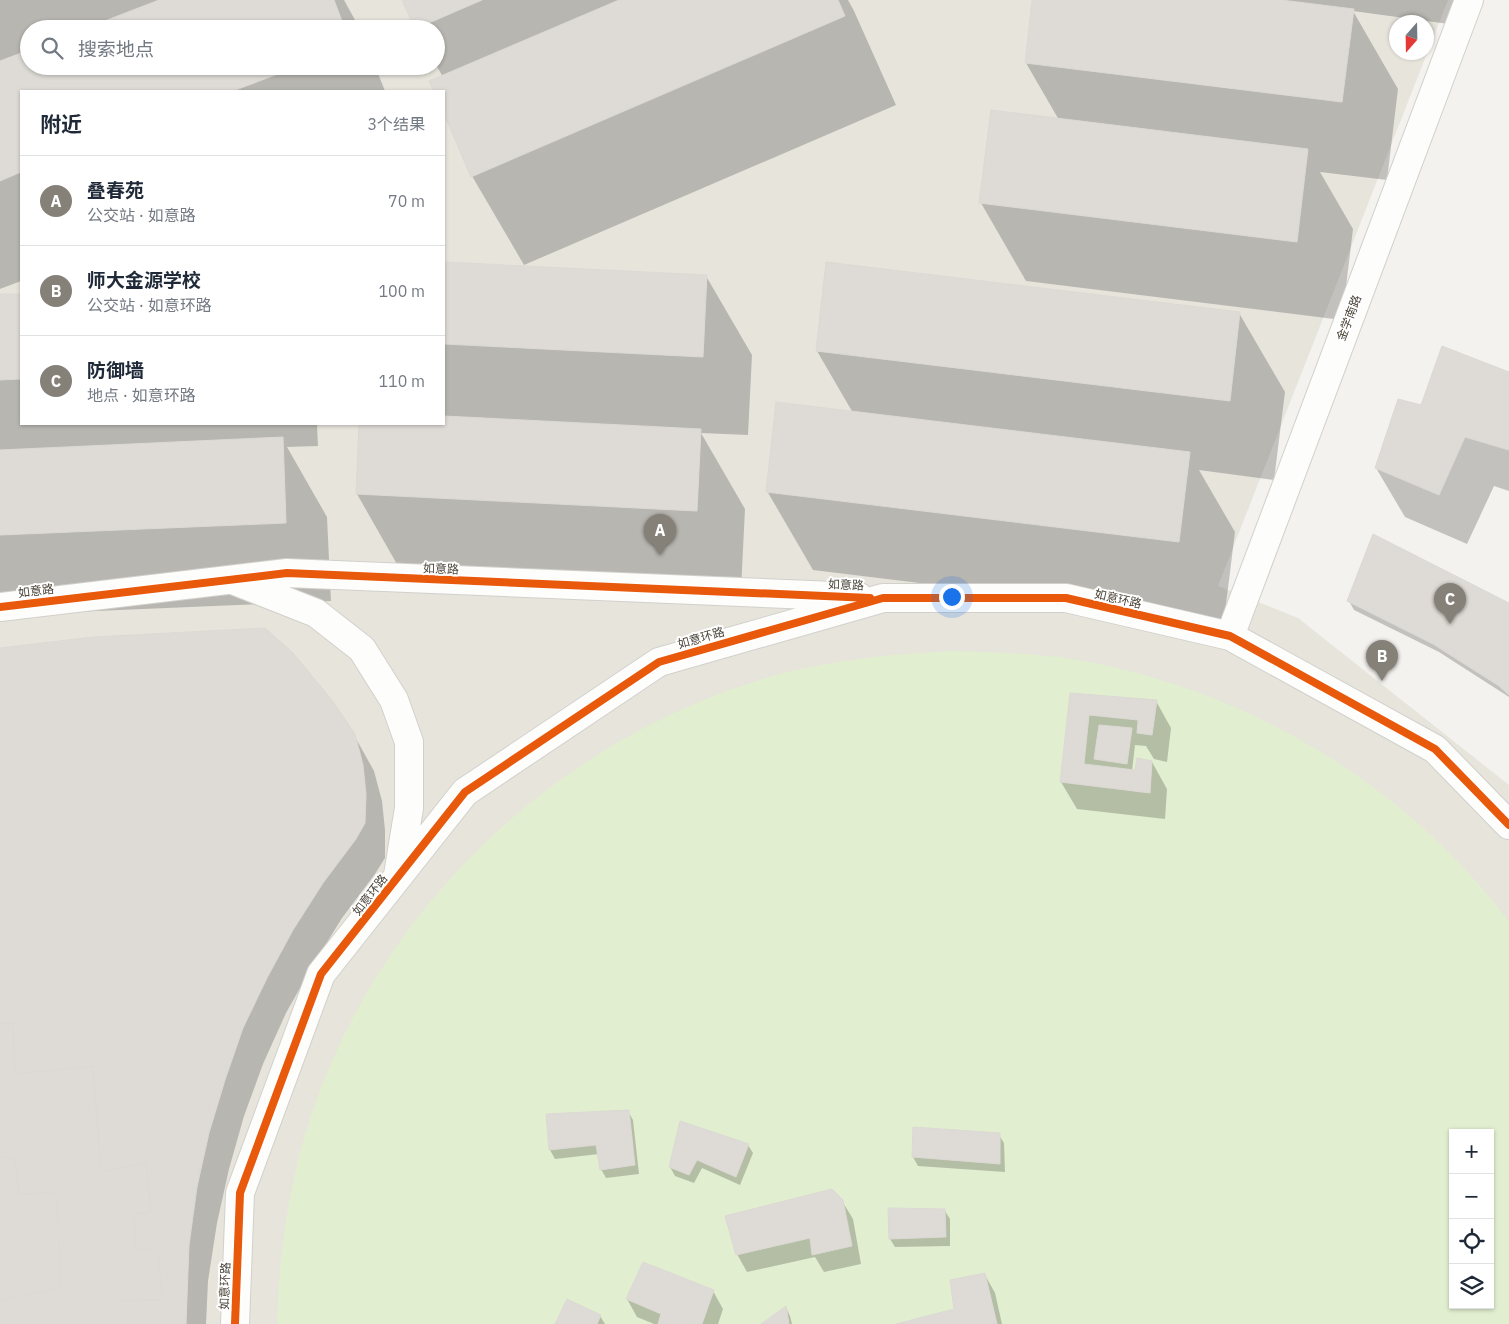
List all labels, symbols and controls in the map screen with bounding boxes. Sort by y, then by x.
north arrow [1389,15,1434,60]
search box [20,20,445,75]
icon: search [38,34,66,62]
text: 搜索地点 [78,37,154,61]
text: 附近 [40,110,82,138]
text: 3个结果 [367,114,425,134]
text: 叠春苑 [87,178,144,202]
text: A [51,191,61,211]
text: 70 m [388,191,425,211]
text: 公交站 · 如意路 [87,205,196,225]
text: 师大金源学校 [87,268,201,292]
text: B [51,281,61,301]
text: 100 m [378,281,425,301]
street label: 金学南路 [1333,293,1364,343]
text: 公交站 · 如意环路 [87,295,212,315]
text: 防御墙 [87,358,144,382]
text: C [51,371,61,391]
text: 110 m [378,371,425,391]
text: 地点 · 如意环路 [87,385,196,405]
pin: A [644,514,676,555]
street label: 如意路 [423,560,459,577]
street label: 如意路 [828,576,864,593]
street label: 如意路 [17,581,55,600]
pin: C [1434,583,1466,624]
your location [939,584,965,610]
street label: 如意环路 [1093,586,1143,611]
street label: 如意环路 [676,624,726,651]
pin: B [1366,640,1398,681]
street label: 如意环路 [349,871,390,918]
map controls [1449,1129,1494,1309]
button: + [1449,1129,1494,1174]
button: − [1449,1174,1494,1219]
button: locate [1449,1219,1494,1264]
street label: 如意环路 [216,1262,233,1310]
button: layers [1449,1264,1494,1309]

